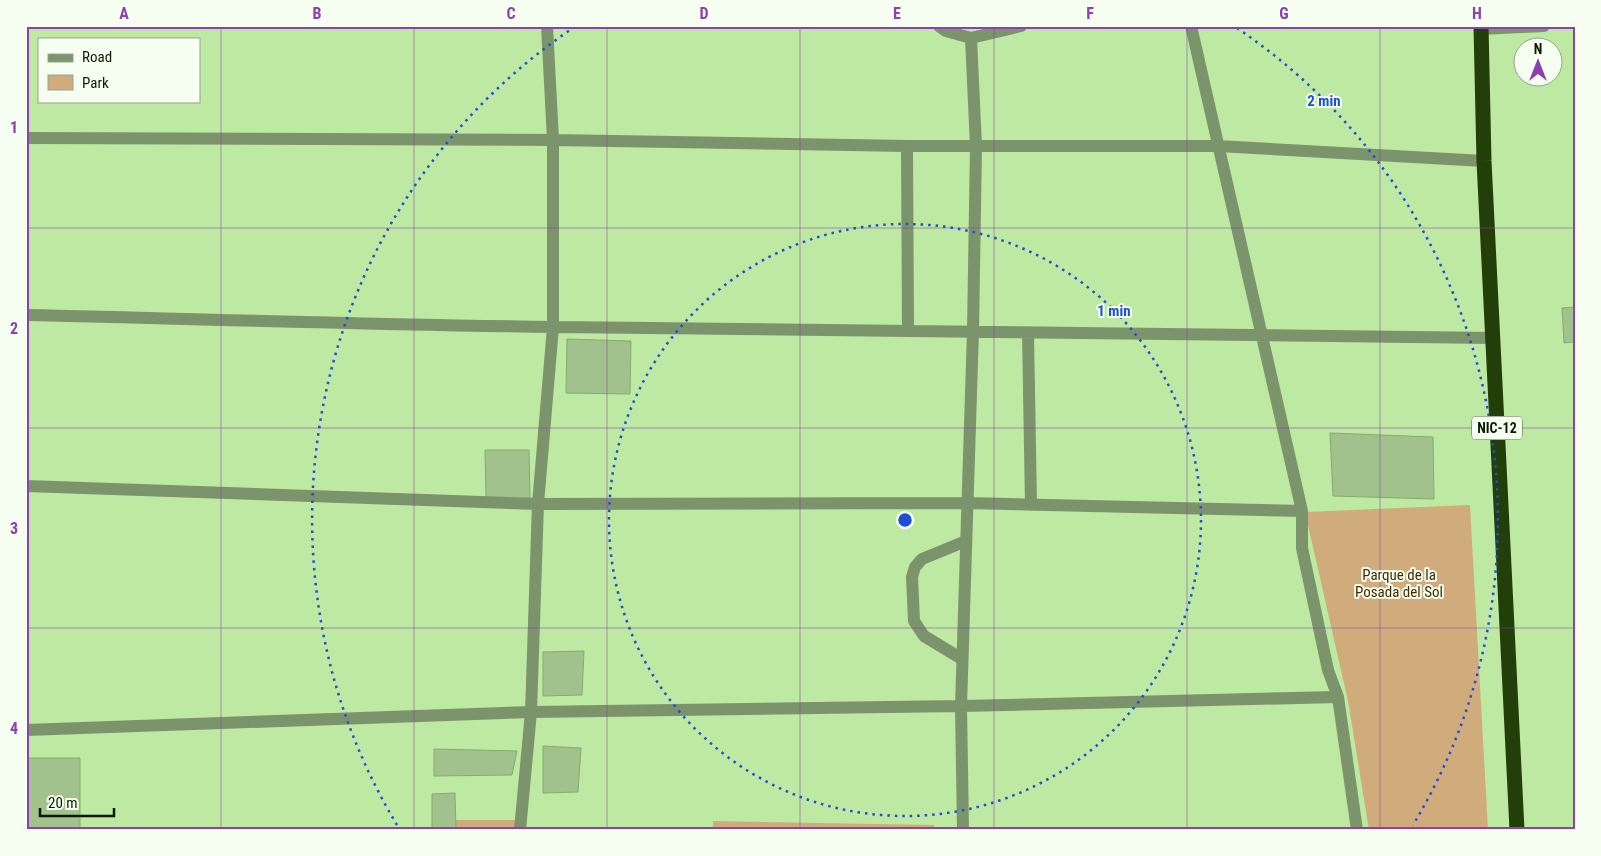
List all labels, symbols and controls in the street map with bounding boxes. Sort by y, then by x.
text: A [119,4,129,23]
text: B [313,4,322,23]
text: C [506,4,516,23]
text: D [699,4,709,23]
text: E [893,4,901,23]
text: F [1086,4,1094,23]
text: G [1279,4,1289,23]
text: H [1472,4,1482,23]
legend [38,38,200,102]
north arrow [1514,38,1564,88]
text: N [1534,41,1542,57]
text: Road [82,48,112,66]
text: Park [82,74,109,92]
text: 2 min [1307,92,1341,110]
text: 1 [10,118,18,137]
text: 1 min [1097,302,1131,320]
text: 2 [10,319,18,338]
road number: NIC-12 [1472,416,1522,439]
centre of rings [896,511,914,529]
text: 3 [10,519,18,538]
park label: Parque de la Posada del Sol [1355,566,1443,601]
text: 4 [10,719,18,738]
scale bar [40,786,114,818]
text: 20 m [48,794,78,812]

